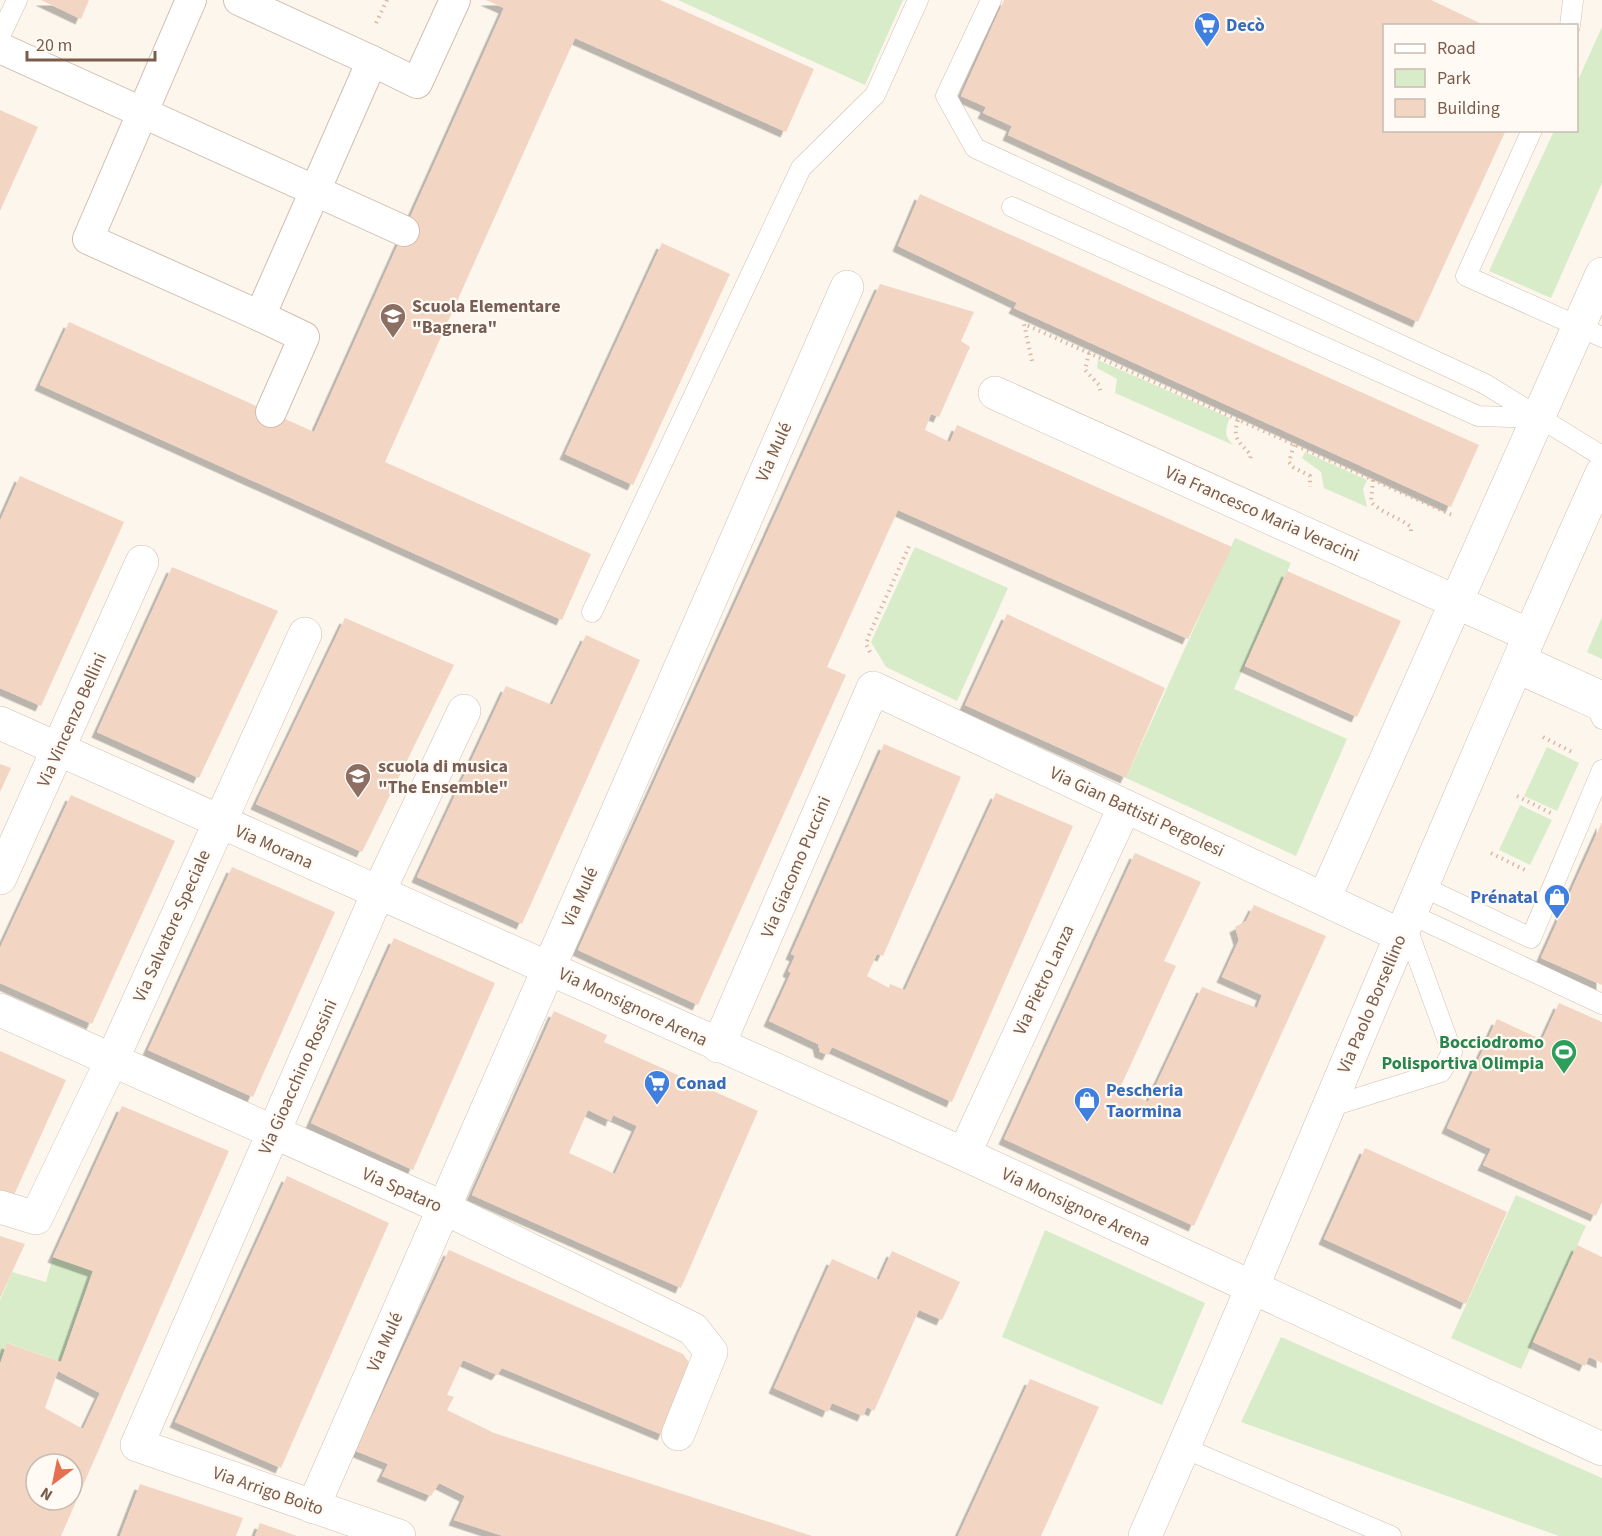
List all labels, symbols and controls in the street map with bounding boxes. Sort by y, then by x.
supermarket icon: Decò [1192,10,1222,48]
place label: Decò [1226,13,1265,38]
scale bar [27,24,154,62]
legend [1383,24,1578,132]
text: 20 m [36,33,72,58]
text: Road [1437,36,1476,61]
text: Park [1437,66,1471,91]
text: Building [1437,96,1500,121]
place label: Scuola Elementare "Bagnera" [412,294,561,340]
school or university icon: Scuola Elementare "Bagnera" [378,301,408,339]
street label: Via Mulé [750,418,798,486]
street label: Via Francesco Maria Veracini [1161,460,1363,568]
street label: Via Vincenzo Bellini [31,649,113,791]
place label: scuola di musica "The Ensemble" [378,754,508,800]
street label: Via Gian Battisti Pergolesi [1046,760,1228,864]
school or university icon: scuola di musica "The Ensemble" [343,761,373,799]
street label: Via Giacomo Puccini [755,792,837,942]
street label: Via Morana [231,819,317,875]
street label: Via Salvatore Speciale [127,846,217,1006]
street label: Via Mulé [556,863,604,931]
shop icon: Prénatal [1542,882,1572,920]
place label: Prénatal [1470,885,1538,910]
street label: Via Pietro Lanza [1007,921,1081,1039]
street label: Via Paolo Borsellino [1331,931,1413,1077]
street label: Via Monsignore Arena [554,961,712,1053]
street label: Via Gioacchino Rossini [253,995,343,1159]
place label: Bocciodromo Polisportiva Olimpia [1381,1030,1544,1076]
sports icon: Bocciodromo Polisportiva Olimpia [1549,1037,1579,1075]
supermarket icon: Conad [642,1068,672,1106]
place label: Conad [676,1071,727,1096]
place label: Pescheria Taormina [1106,1078,1183,1124]
shop icon: Pescheria Taormina [1072,1085,1102,1123]
street label: Via Spataro [358,1161,446,1219]
street label: Via Monsignore Arena [997,1161,1155,1253]
street label: Via Mulé [361,1308,409,1376]
north arrow [24,1452,84,1512]
street label: Via Arrigo Boito [209,1460,327,1522]
text: N [36,1482,57,1506]

